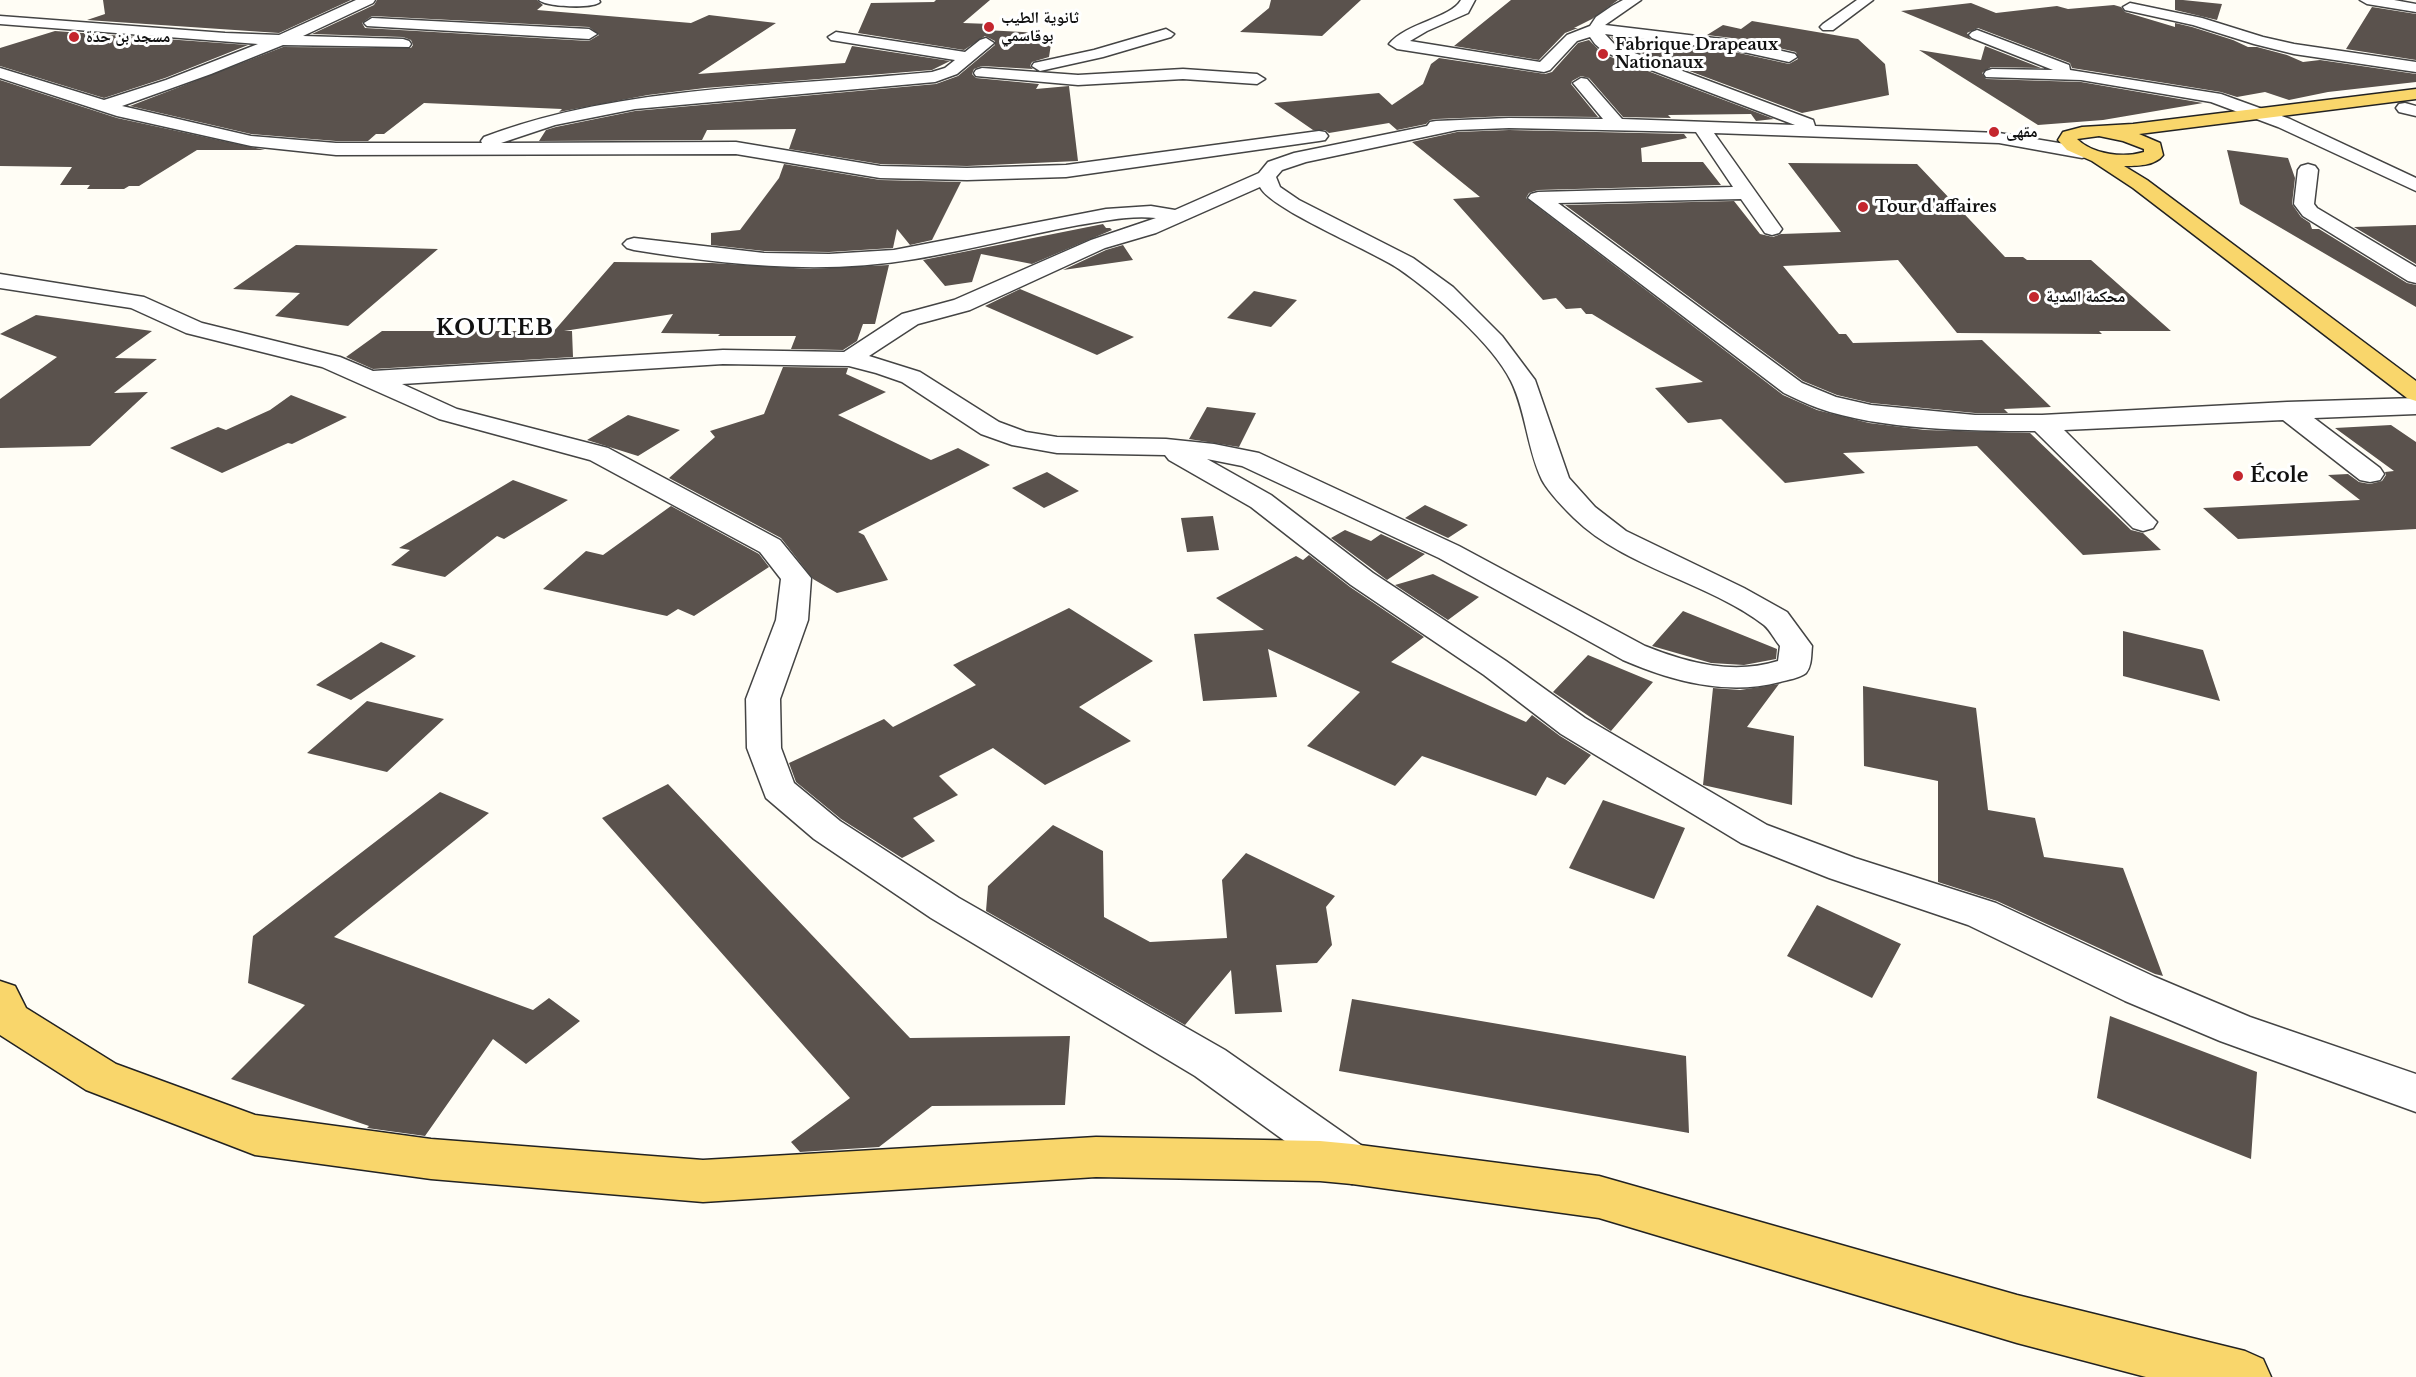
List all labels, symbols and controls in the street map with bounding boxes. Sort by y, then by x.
place label: ثانوية الطيب بوقاسمي [1001,8,1079,46]
marker: ثانوية الطيب بوقاسمي [982,20,996,34]
place label: مسجد بن حدة [86,27,170,47]
marker: مسجد بن حدة [67,30,81,44]
place label: Fabrique Drapeaux Nationaux [1615,35,1778,73]
marker: Fabrique Drapeaux Nationaux [1596,47,1610,61]
place label: مقهى [2006,122,2038,142]
marker: مقهى [1987,125,2001,139]
place label: Tour d'affaires [1875,197,1997,217]
marker: Tour d'affaires [1856,200,1870,214]
place label: محكمة المدية [2046,287,2125,307]
marker: محكمة المدية [2027,290,2041,304]
district label: KOUTEB [436,316,554,342]
place label: École [2250,464,2309,488]
marker: École [2231,469,2245,483]

